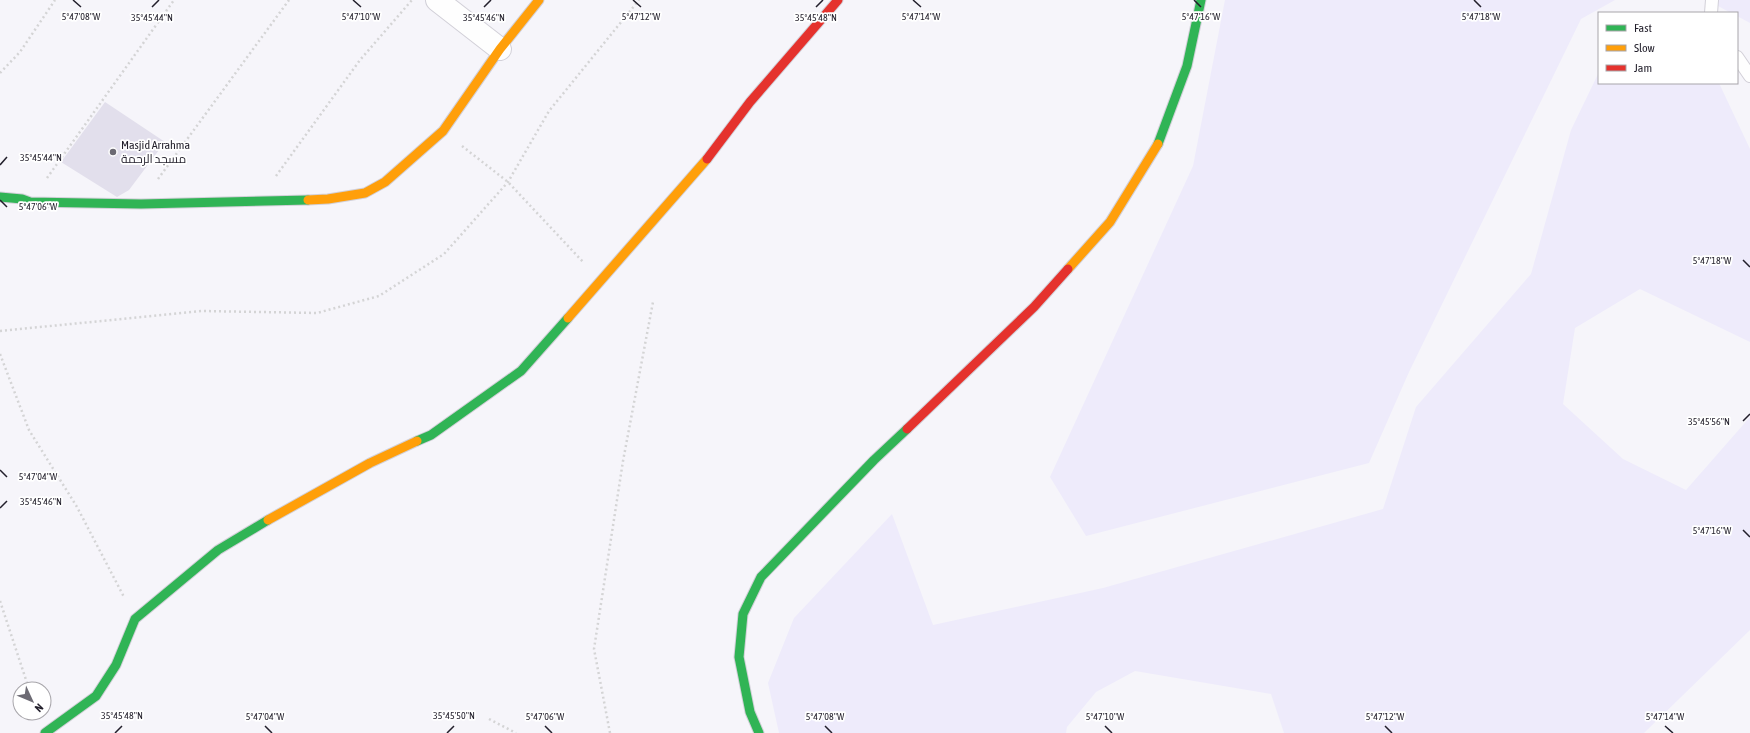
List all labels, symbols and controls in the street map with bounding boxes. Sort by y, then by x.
text: 5°47'08"W [62,11,101,22]
text: 5°47'10"W [342,11,381,22]
text: 5°47'12"W [622,11,661,22]
text: 5°47'14"W [902,11,941,22]
text: 5°47'16"W [1182,11,1221,22]
text: 5°47'18"W [1462,11,1501,22]
text: 35°45'44"N [131,12,173,23]
text: 35°45'46"N [463,12,505,23]
text: 35°45'48"N [795,12,837,23]
legend [1598,12,1738,84]
text: Fast [1634,21,1652,35]
text: Slow [1634,41,1655,55]
text: Jam [1634,61,1652,75]
place label: Masjid Arrahma مسجد الرحمة [121,138,190,166]
marker: Masjid Arrahma مسجد الرحمة [108,147,118,157]
text: 35°45'44"N [20,152,62,163]
text: 5°47'06"W [19,201,58,212]
text: 5°47'18"W [1693,255,1732,266]
text: 35°45'56"N [1688,416,1730,427]
text: 5°47'04"W [19,471,58,482]
text: 35°45'46"N [20,496,62,507]
text: 5°47'16"W [1693,525,1732,536]
north arrow [12,681,52,721]
text: N [33,701,46,714]
text: 35°45'48"N [101,710,143,721]
text: 35°45'50"N [433,710,475,721]
text: 5°47'04"W [246,711,285,722]
text: 5°47'06"W [526,711,565,722]
text: 5°47'08"W [806,711,845,722]
text: 5°47'10"W [1086,711,1125,722]
text: 5°47'12"W [1366,711,1405,722]
text: 5°47'14"W [1646,711,1685,722]

